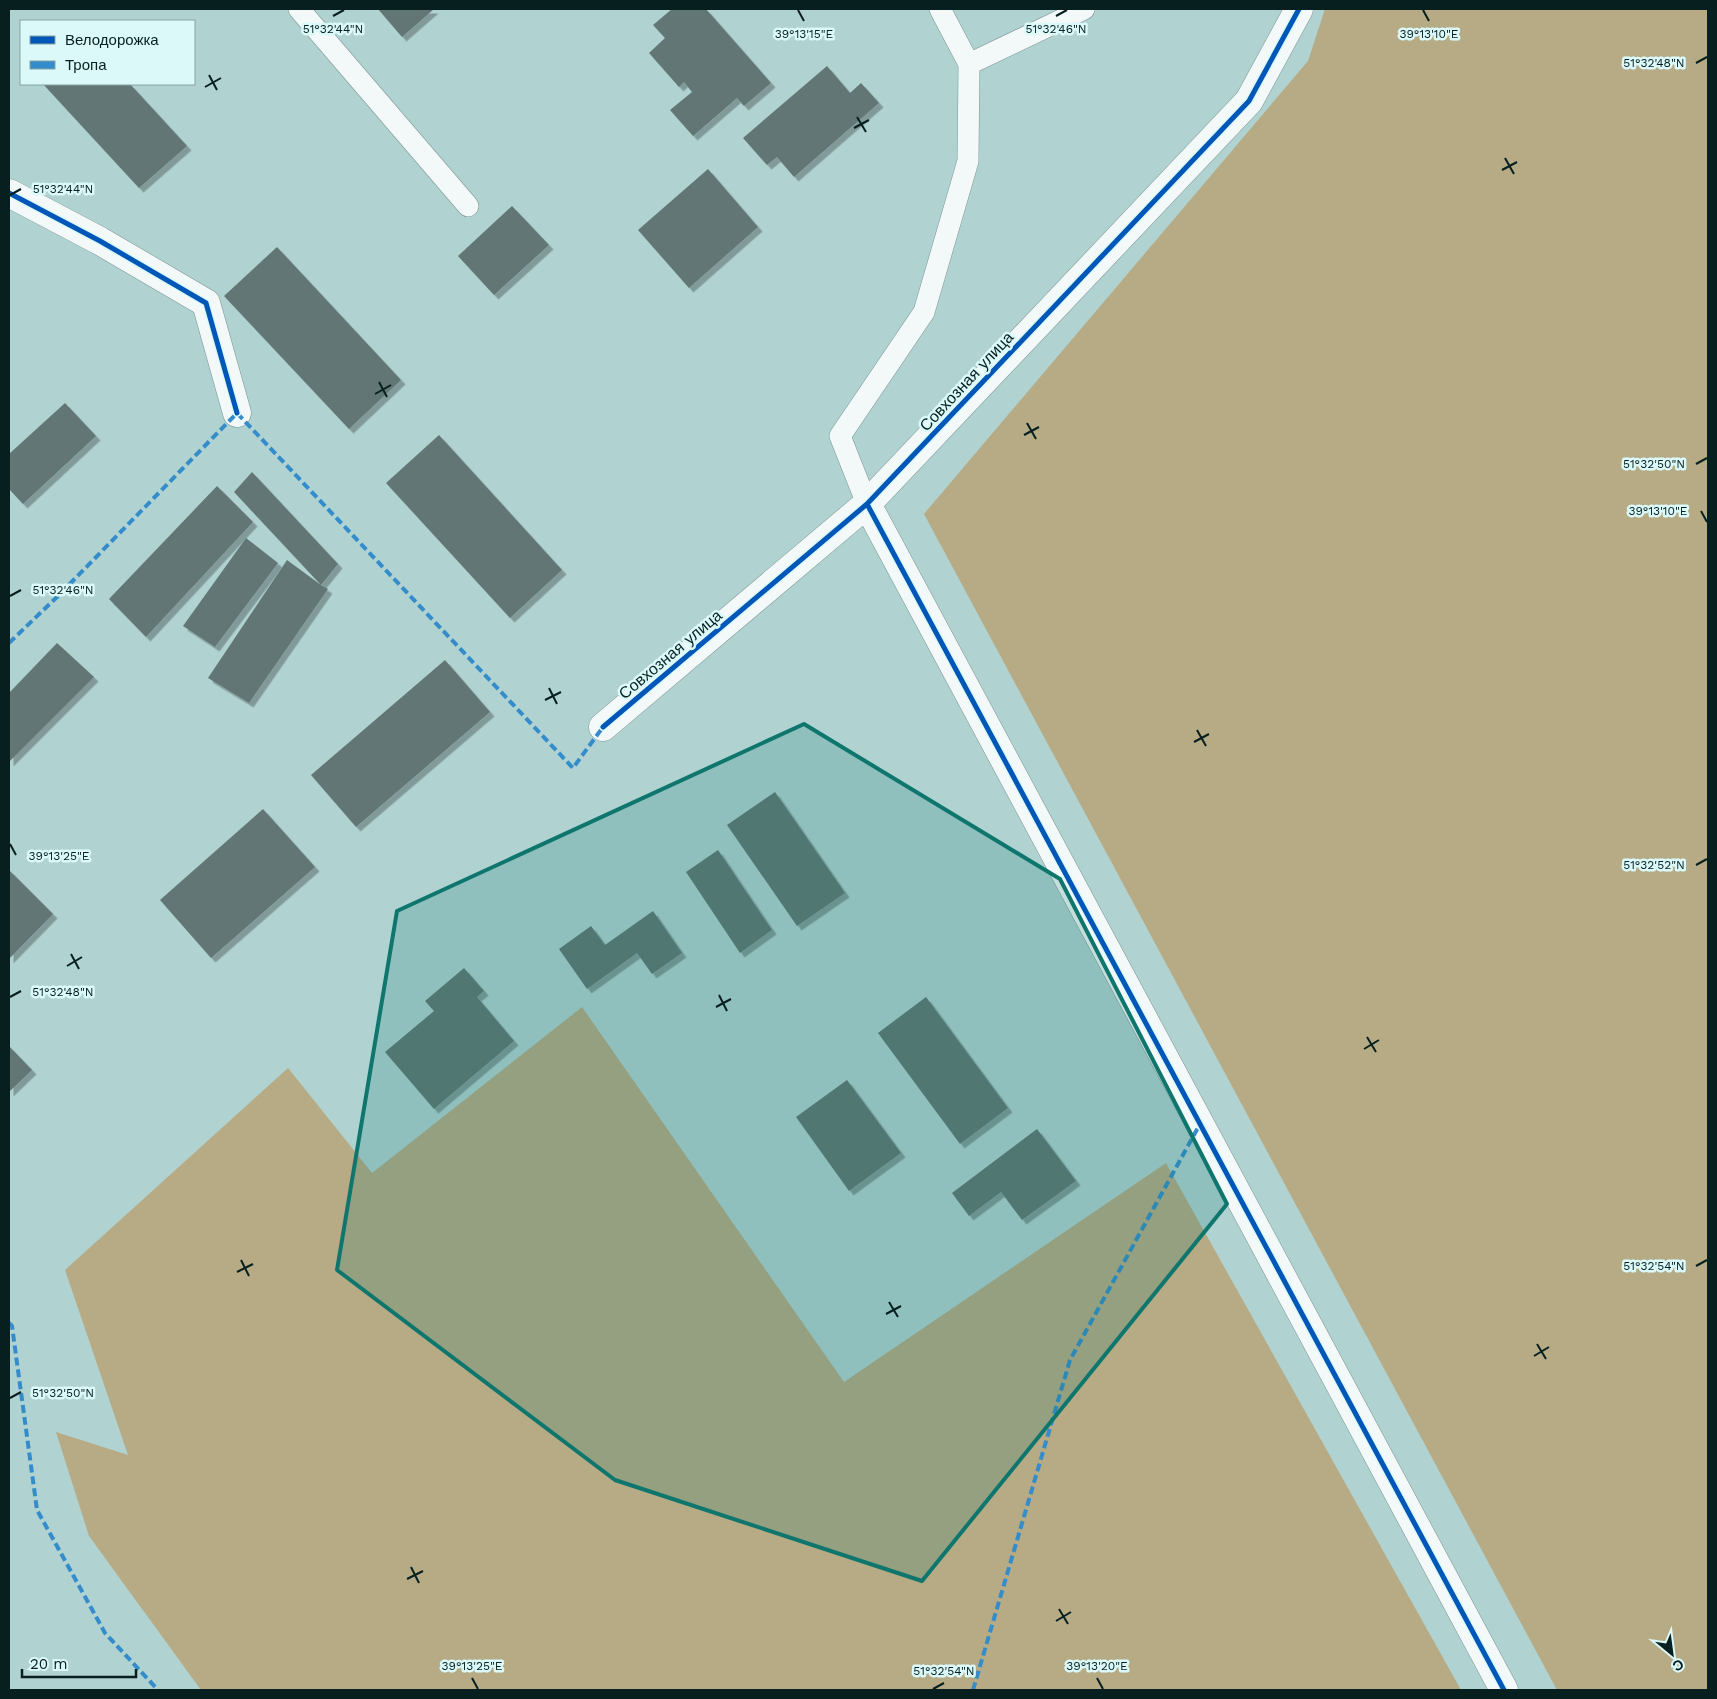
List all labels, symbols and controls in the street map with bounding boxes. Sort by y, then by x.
legend [20,20,195,85]
text: 51°32'44"N [303,22,363,36]
text: 51°32'46"N [1025,22,1087,36]
text: 39°13'15"E [775,27,834,41]
text: 39°13'10"E [1399,27,1459,41]
text: Велодорожка [65,31,159,49]
text: Тропа [65,56,107,74]
text: 51°32'48"N [1623,56,1685,70]
text: 51°32'44"N [33,182,93,196]
street label: Совхозная улица [916,328,1017,435]
text: 51°32'50"N [1623,457,1685,471]
text: 39°13'10"E [1628,504,1688,518]
text: 51°32'46"N [32,583,94,597]
street label: Совхозная улица [615,606,726,703]
text: 39°13'25"E [29,849,90,863]
text: 51°32'52"N [1623,858,1685,872]
text: 51°32'48"N [32,985,94,999]
text: 51°32'54"N [1623,1259,1685,1273]
text: 51°32'50"N [32,1386,94,1400]
north arrow [1647,1629,1697,1679]
scale bar [22,1646,136,1678]
text: 20 m [30,1655,68,1673]
text: С [1670,1656,1687,1675]
text: 39°13'25"E [442,1659,503,1673]
text: 39°13'20"E [1066,1659,1128,1673]
text: 51°32'54"N [913,1664,975,1678]

